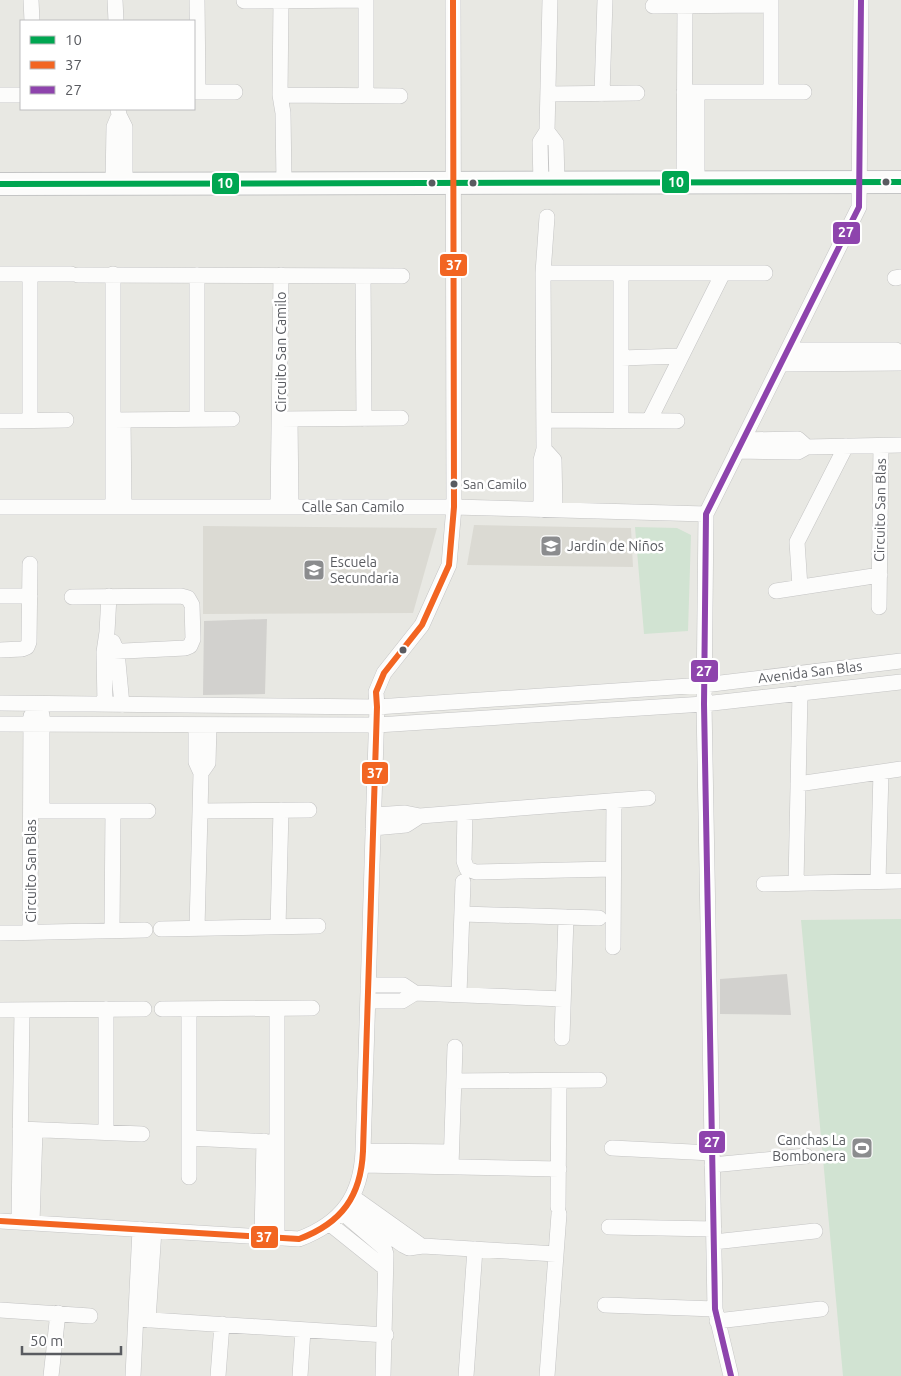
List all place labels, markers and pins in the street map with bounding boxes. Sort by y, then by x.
unlabelled marker [881,177,891,187]
unlabelled marker [427,178,437,188]
unlabelled marker [468,178,478,188]
place label: San Camilo [463,477,527,491]
marker: San Camilo [449,479,459,489]
school or university icon: Jardin de Niños [539,534,563,558]
place label: Jardin de Niños [567,538,664,554]
place label: Escuela Secundaria [330,554,399,586]
school or university icon: Escuela Secundaria [302,558,326,582]
unlabelled marker [398,645,408,655]
place label: Canchas La Bombonera [772,1132,846,1164]
sports icon: Canchas La Bombonera [850,1136,874,1160]

